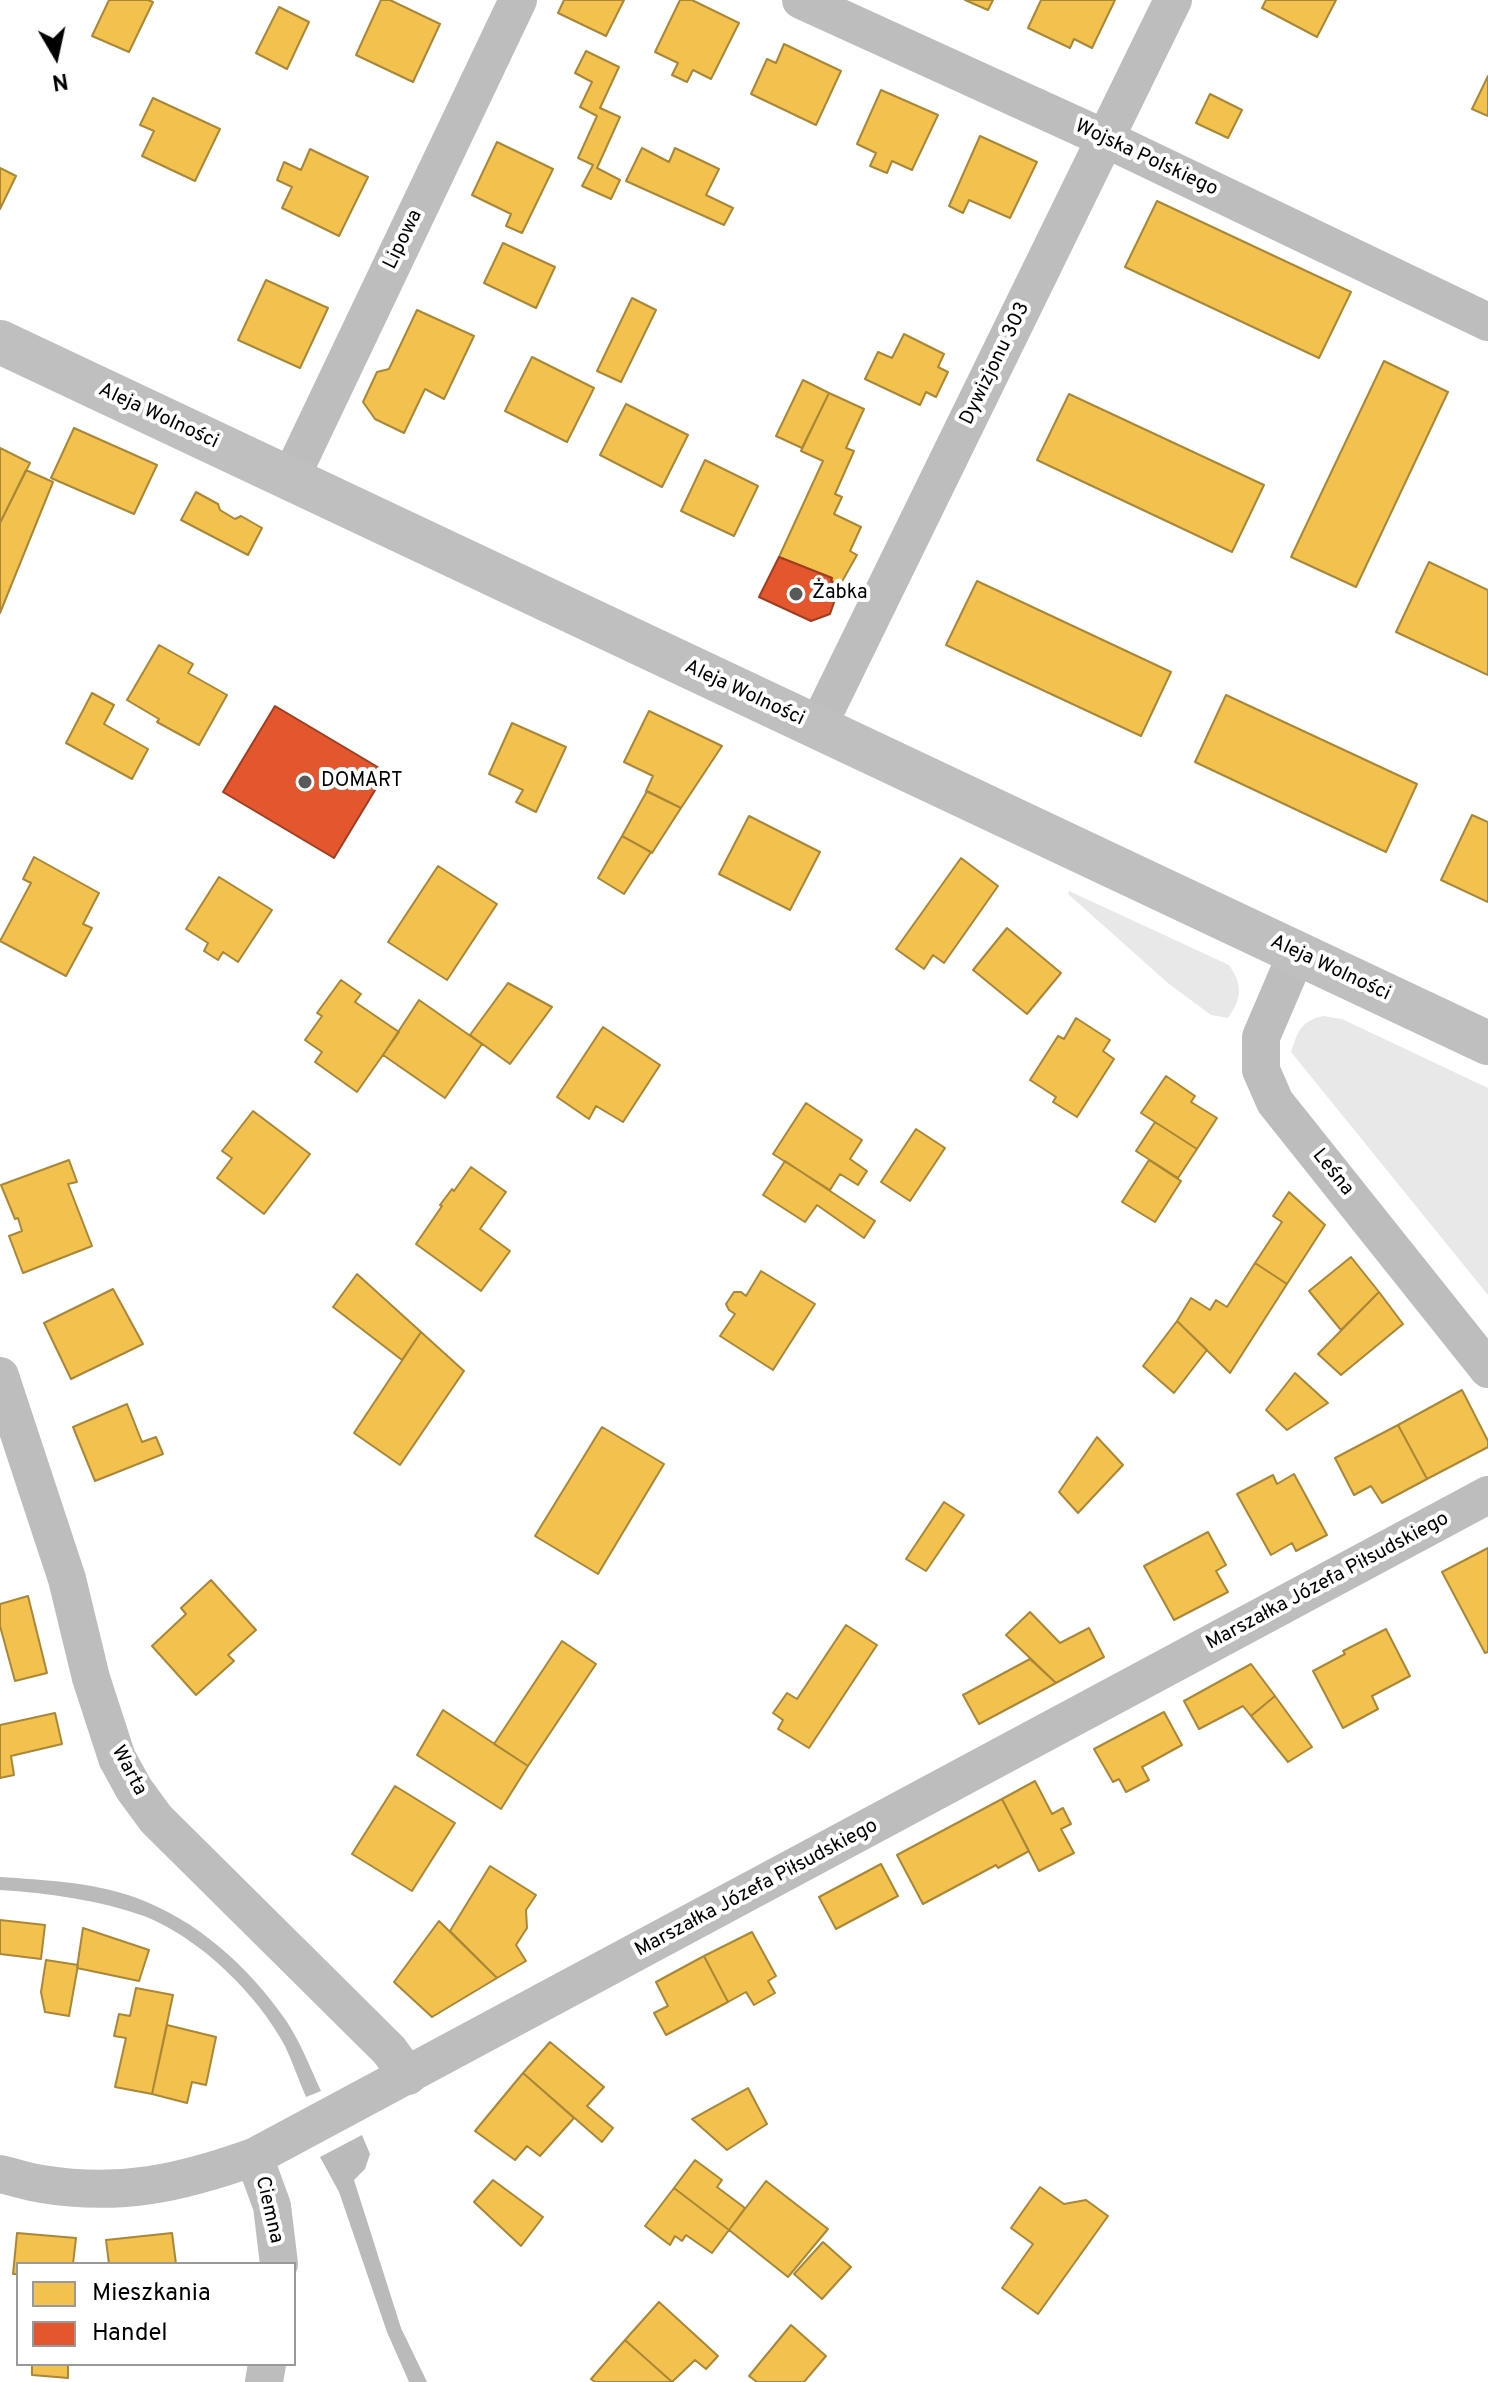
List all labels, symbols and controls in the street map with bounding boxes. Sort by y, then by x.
north arrow [16,16,96,96]
text: N [50,66,70,95]
street label: Wojska Polskiego [1071,115,1221,203]
street label: Lipowa [379,206,429,274]
street label: Dywizjonu 303 [956,299,1036,429]
street label: Aleja Wolności [94,379,222,455]
place label: Żabka [812,582,867,606]
marker: Żabka [787,585,805,603]
street label: Aleja Wolności [680,656,808,732]
place label: DOMART [321,770,403,794]
marker: DOMART [296,773,314,791]
street label: Aleja Wolności [1266,931,1394,1007]
street label: Leśna [1306,1145,1358,1201]
street label: Marszałka Józefa Piłsudskiego [1203,1508,1453,1656]
street label: Warta [105,1742,151,1800]
street label: Marszałka Józefa Piłsudskiego [632,1815,882,1963]
street label: Ciemna [249,2174,287,2246]
legend [16,2262,296,2366]
text: Mieszkania [92,2279,211,2309]
text: Handel [92,2319,168,2349]

